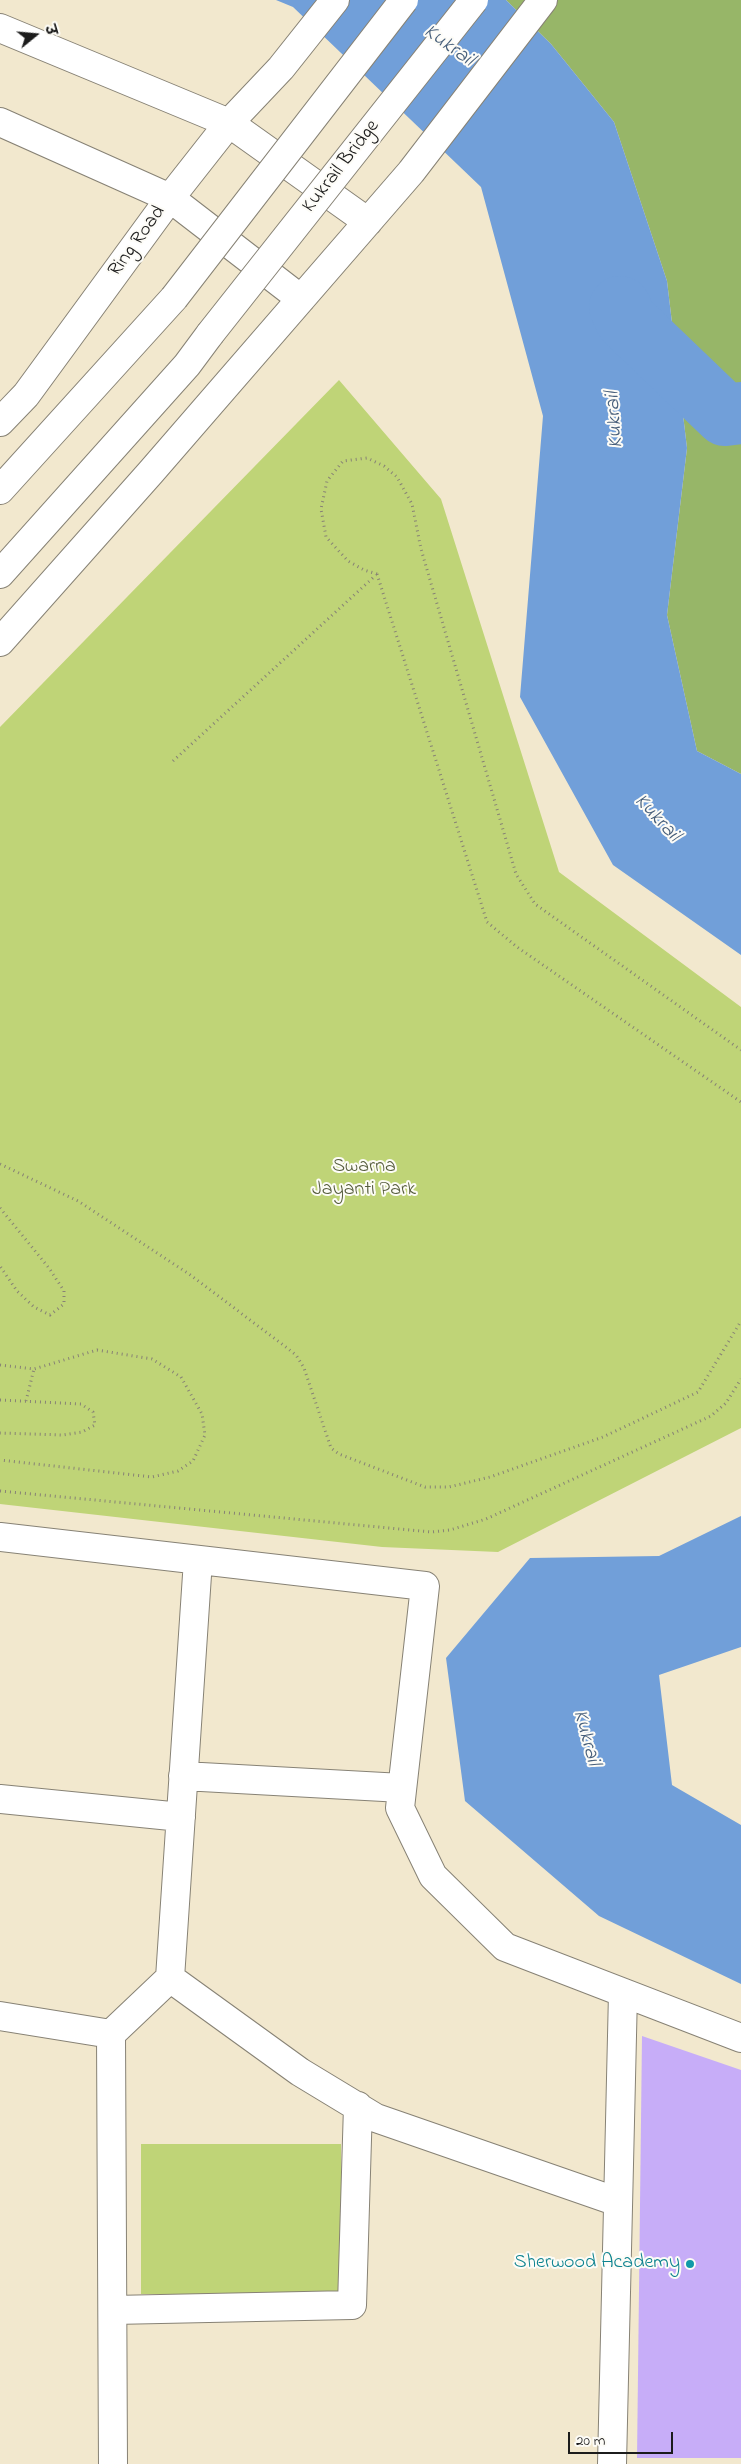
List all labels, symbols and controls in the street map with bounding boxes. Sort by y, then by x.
north arrow [10,10,60,60]
water label: Kukrail [418,20,478,74]
text: उ [38,23,61,38]
street label: Kukrail Bridge [298,116,386,218]
street label: Ring Road [104,202,172,282]
water label: Kukrail [601,391,631,449]
water label: Kukrail [628,790,684,848]
park label: Swarna Jayanti Park [312,1156,416,1203]
water label: Kukrail [566,1707,604,1769]
place label: Sherwood Academy [514,2252,680,2276]
marker: Sherwood Academy [684,2258,696,2270]
scale bar [571,2422,676,2454]
text: 20 m [576,2430,605,2452]

